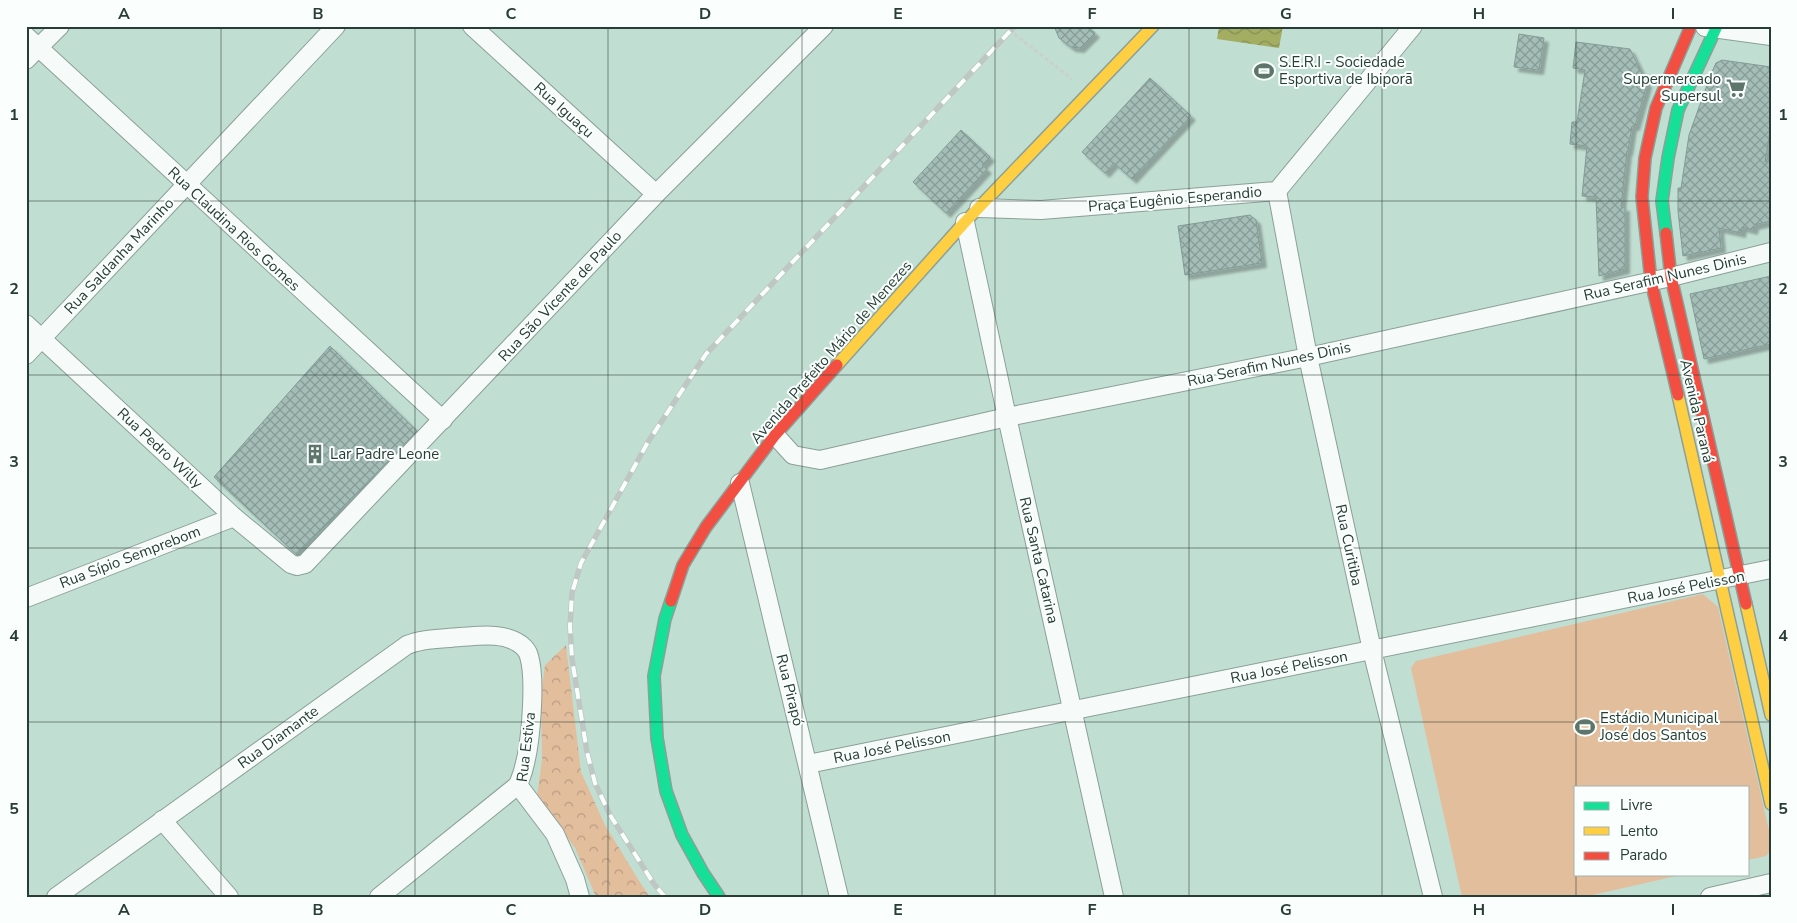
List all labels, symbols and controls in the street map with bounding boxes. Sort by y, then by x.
text: A [118,3,130,25]
text: B [312,3,324,25]
text: C [506,3,517,25]
text: D [699,3,711,25]
text: E [893,3,903,25]
text: F [1088,3,1097,25]
text: G [1280,3,1292,25]
text: H [1473,3,1485,25]
text: I [1671,3,1675,25]
place label: S.E.R.I - Sociedade Esportiva de Ibiporã [1279,52,1413,89]
sports icon: S.E.R.I - Sociedade Esportiva de Ibiporã [1253,60,1275,82]
place label: Supermercado Supersul [1623,69,1722,106]
supermarket icon: Supermercado Supersul [1725,77,1747,99]
street label: Rua Iguaçu [530,78,598,142]
text: 1 [9,104,19,126]
text: 1 [1778,104,1788,126]
street label: Rua Claudina Rios Gomes [164,162,304,296]
street label: Praça Eugênio Esperandio [1087,181,1263,217]
street label: Rua Saldanha Marinho [60,193,178,319]
street label: Rua São Vicente de Paulo [494,226,626,366]
street label: Rua Serafim Nunes Dinis [1582,249,1748,305]
street label: Avenida Prefeito Mário de Menezes [746,256,916,448]
text: 2 [9,278,19,300]
text: 2 [1778,278,1788,300]
street label: Rua Serafim Nunes Dinis [1185,337,1353,391]
street label: Avenida Paraná [1675,357,1719,465]
street label: Rua Pedro Willy [113,403,207,493]
building icon: Lar Padre Leone [304,443,326,465]
place label: Lar Padre Leone [330,444,439,464]
text: 3 [9,451,19,473]
text: 3 [1778,451,1788,473]
street label: Rua Santa Catarina [1015,495,1063,625]
street label: Rua Curitiba [1331,502,1367,588]
street label: Rua Sípio Semprebom [57,521,203,593]
street label: Rua José Pelisson [1626,566,1746,608]
text: 4 [9,625,19,647]
text: 4 [1778,625,1788,647]
street label: Rua José Pelisson [1229,646,1349,688]
street label: Rua Pirapó [771,652,809,728]
street label: Rua Diamante [234,701,322,773]
place label: Estádio Municipal José dos Santos [1599,708,1719,745]
street label: Rua Estiva [512,711,540,783]
sports icon: Estádio Municipal José dos Santos [1574,716,1596,738]
street label: Rua José Pelisson [832,726,952,768]
legend [1574,786,1750,876]
text: Livre [1620,795,1653,815]
text: 5 [9,798,19,820]
text: 5 [1778,798,1788,820]
text: Lento [1620,821,1658,841]
text: Parado [1620,845,1667,865]
text: A [118,899,130,921]
text: B [312,899,324,921]
text: C [506,899,517,921]
text: D [699,899,711,921]
text: E [893,899,903,921]
text: F [1088,899,1097,921]
text: G [1280,899,1292,921]
text: H [1473,899,1485,921]
text: I [1671,899,1675,921]

